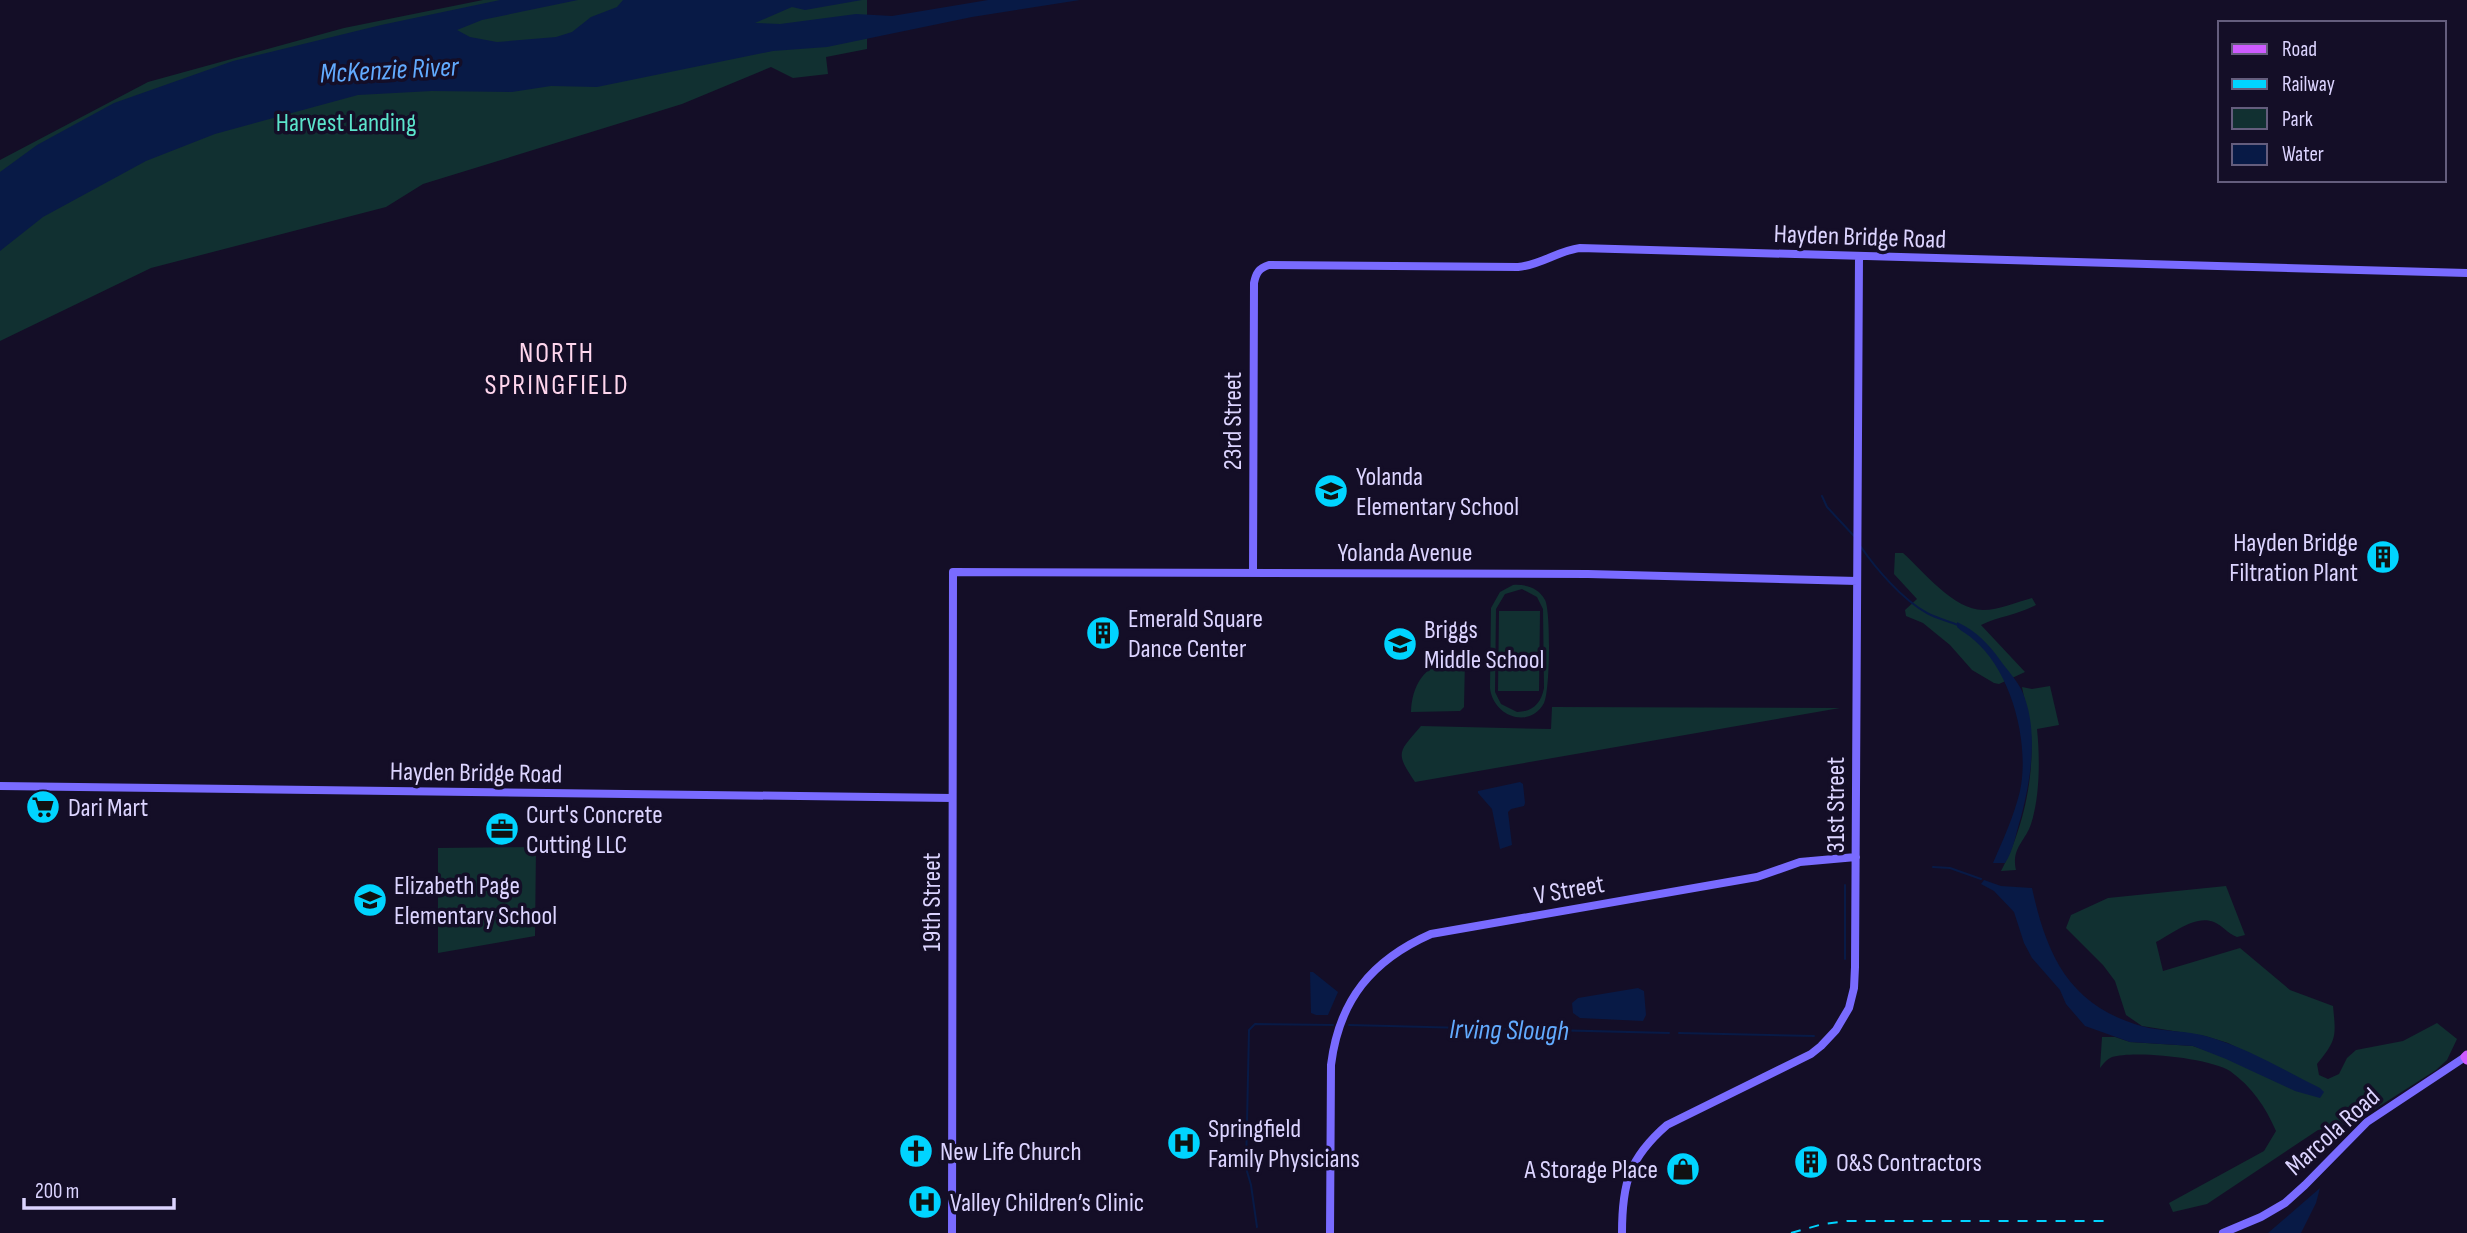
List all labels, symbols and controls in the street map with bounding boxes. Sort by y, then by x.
legend [2218,21,2446,182]
text: Road [2282,37,2317,62]
water label: McKenzie River [319,50,460,91]
text: Railway [2282,72,2335,97]
text: Park [2282,107,2313,132]
park label: Harvest Landing [276,108,416,139]
text: Water [2282,142,2324,167]
street label: Hayden Bridge Road [1773,219,1947,256]
district label: NORTH SPRINGFIELD [484,337,630,402]
street label: 23rd Street [1218,372,1249,470]
place label: Yolanda Elementary School [1356,462,1519,523]
school or university icon: Yolanda Elementary School [1312,472,1350,510]
place label: Hayden Bridge Filtration Plant [2229,528,2358,589]
street label: Yolanda Avenue [1338,538,1472,569]
building icon: Hayden Bridge Filtration Plant [2364,538,2402,576]
place label: Emerald Square Dance Center [1128,604,1263,665]
building icon: Emerald Square Dance Center [1084,614,1122,652]
place label: Briggs Middle School [1424,615,1544,676]
school or university icon: Briggs Middle School [1381,625,1419,663]
street label: Hayden Bridge Road [390,756,562,791]
street label: 31st Street [1821,757,1852,853]
supermarket icon: Dari Mart [24,788,62,826]
place label: Dari Mart [68,793,148,824]
place label: Curt's Concrete Cutting LLC [526,800,663,861]
office icon: Curt's Concrete Cutting LLC [483,810,521,848]
street label: 19th Street [917,853,948,951]
street label: V Street [1532,869,1607,912]
place label: Elizabeth Page Elementary School [394,871,557,932]
school or university icon: Elizabeth Page Elementary School [351,881,389,919]
water label: Irving Slough [1449,1013,1569,1048]
street label: Marcola Road [2280,1082,2386,1182]
place label: Springfield Family Physicians [1208,1114,1360,1175]
hospital icon: Springfield Family Physicians [1165,1124,1203,1162]
church icon: New Life Church [897,1132,935,1170]
place label: New Life Church [940,1137,1082,1168]
building icon: O&S Contractors [1792,1143,1830,1181]
place label: O&S Contractors [1836,1148,1982,1179]
shop icon: A Storage Place [1664,1150,1702,1188]
place label: A Storage Place [1524,1155,1658,1186]
scale bar [24,1166,175,1210]
text: 200 m [35,1179,79,1204]
hospital icon: Valley Children’s Clinic [906,1183,944,1221]
place label: Valley Children’s Clinic [950,1188,1144,1219]

